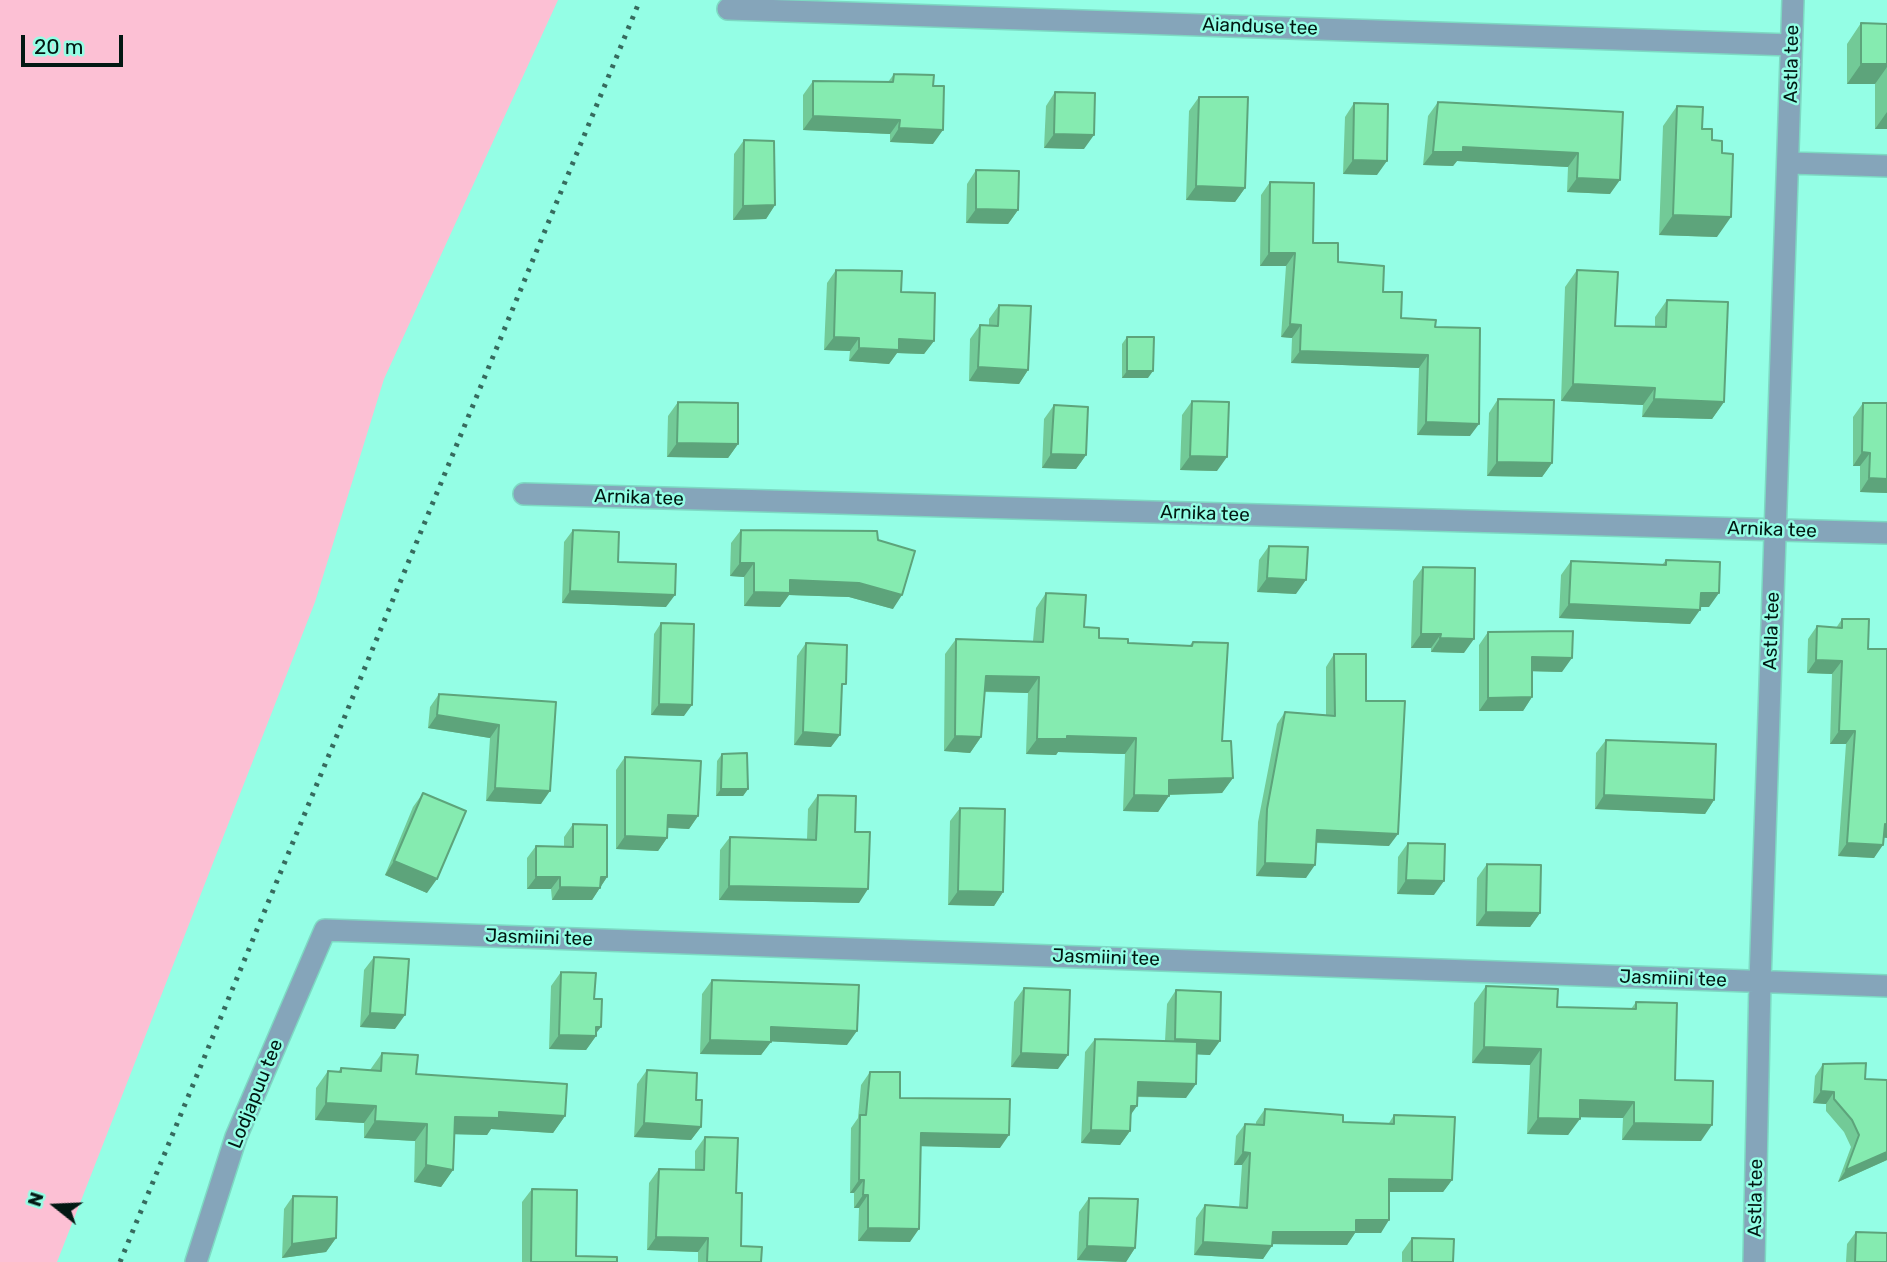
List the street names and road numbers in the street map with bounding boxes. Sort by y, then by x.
street label: Aianduse tee [1202,14,1318,40]
street label: Astla tee [1780,25,1804,103]
street label: Arnika tee [594,485,684,511]
street label: Arnika tee [1160,501,1250,527]
street label: Arnika tee [1727,517,1817,543]
street label: Astla tee [1759,591,1785,671]
street label: Jasmiini tee [485,925,593,951]
street label: Jasmiini tee [1052,945,1160,971]
street label: Jasmiini tee [1619,966,1727,992]
street label: Lodjapuu tee [224,1036,288,1152]
street label: Astla tee [1744,1159,1768,1237]

